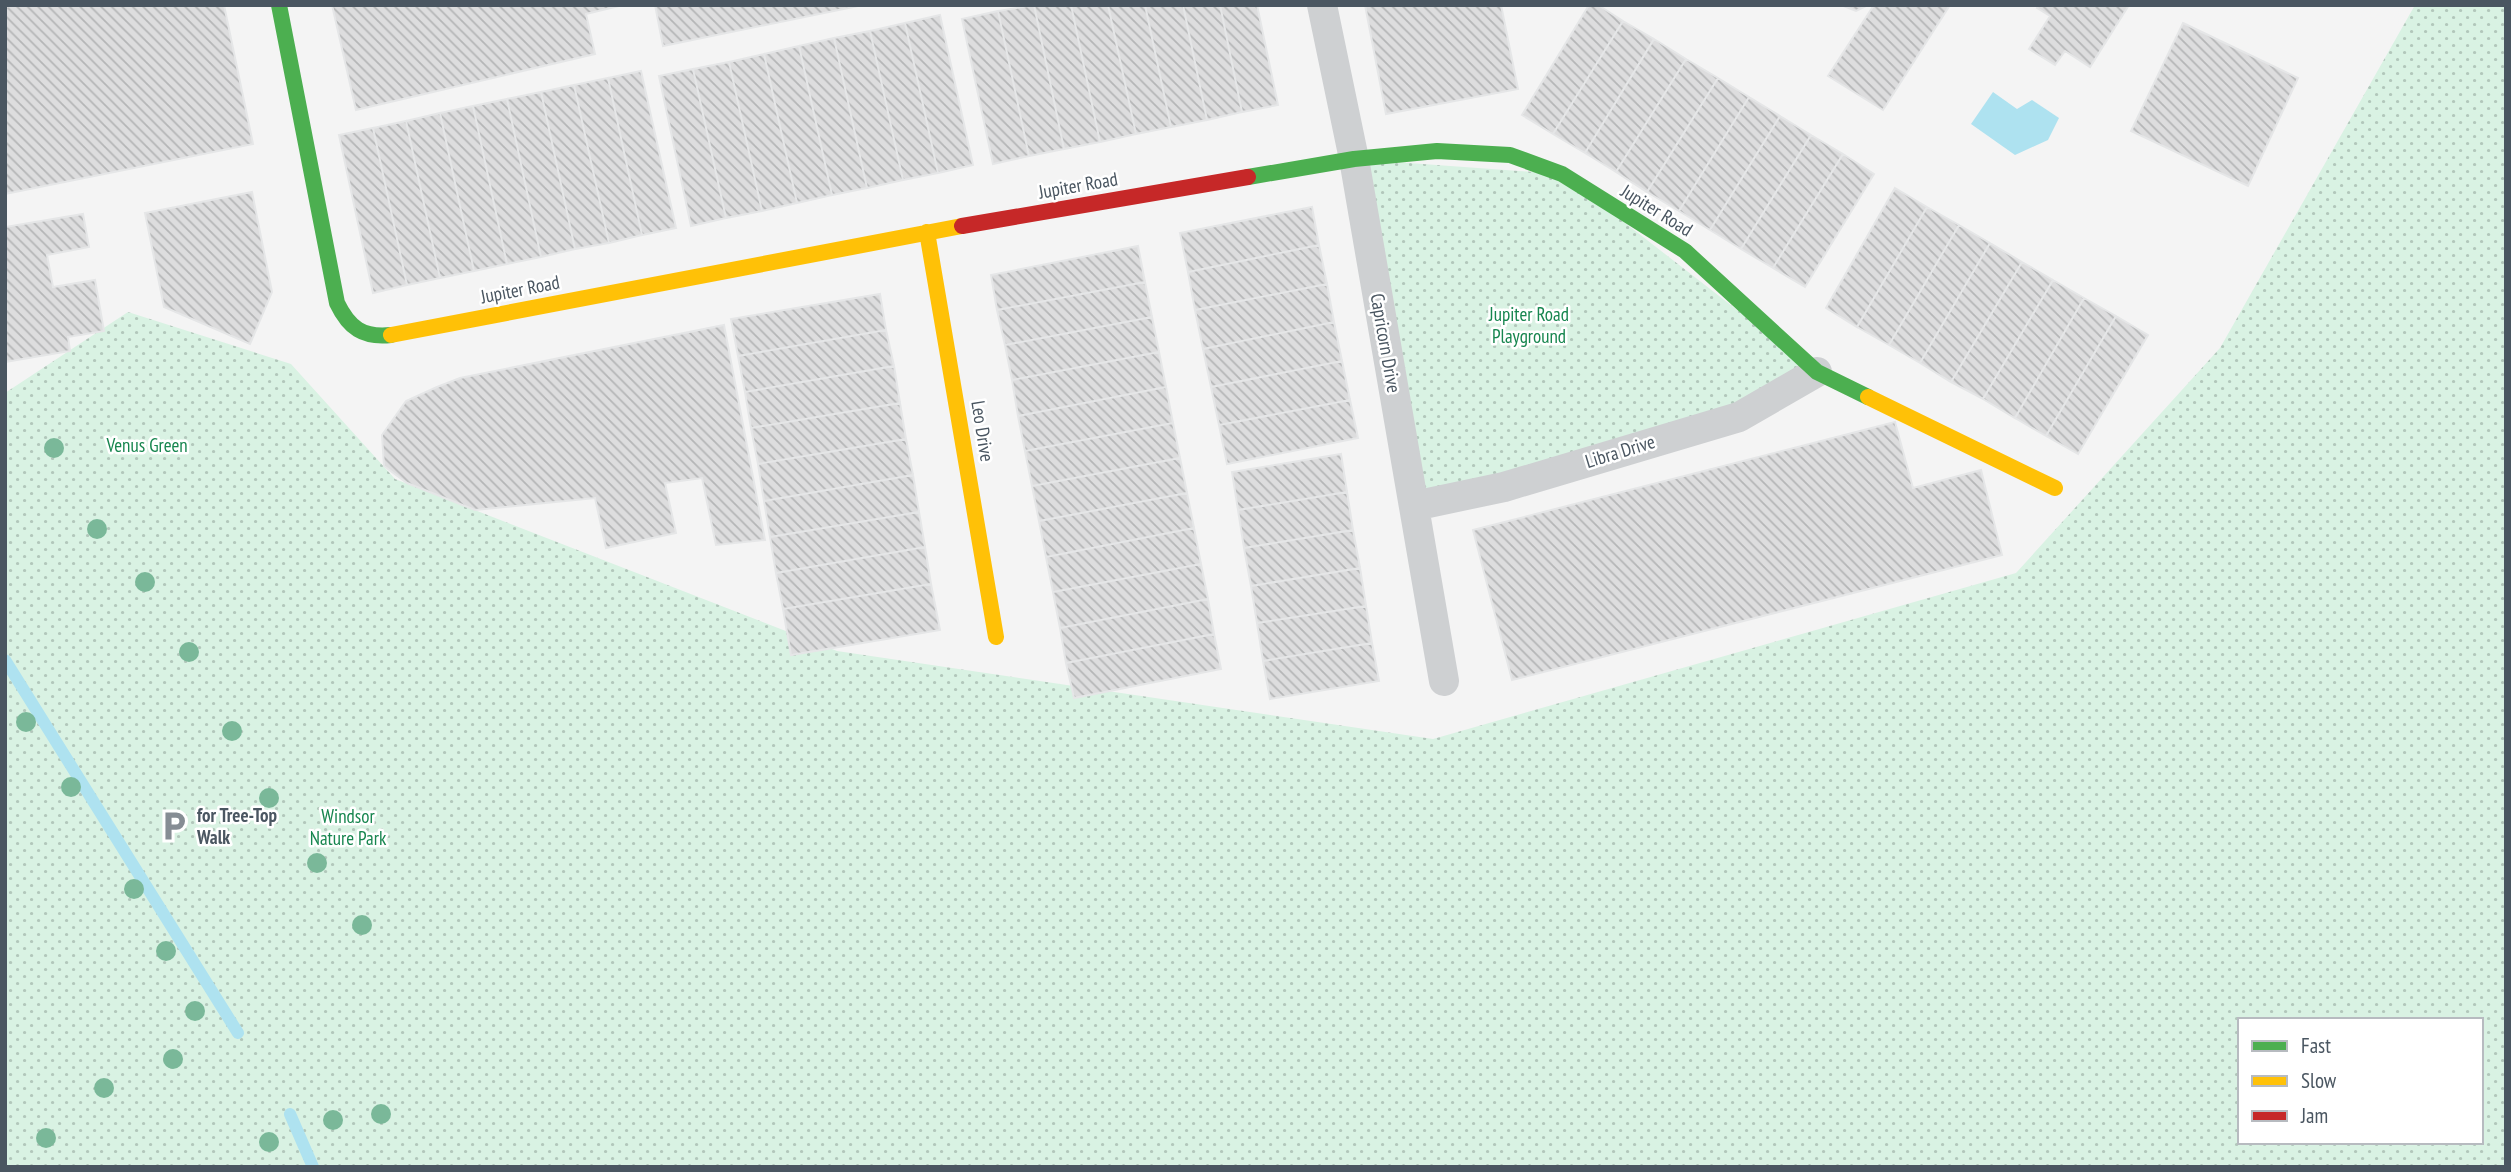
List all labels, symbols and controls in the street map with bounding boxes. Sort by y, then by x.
street label: Jupiter Road [1036,166,1119,204]
street label: Jupiter Road [1616,178,1697,241]
street label: Jupiter Road [478,270,561,309]
street label: Capricorn Drive [1365,291,1407,395]
park label: Jupiter Road Playground [1488,302,1569,348]
street label: Leo Drive [966,399,1000,463]
street label: Libra Drive [1582,429,1658,473]
park label: Venus Green [105,433,188,457]
place label: for Tree-Top Walk [196,803,278,849]
park label: Windsor Nature Park [310,804,387,850]
parking icon: for Tree-Top Walk [157,809,191,843]
legend [2238,1018,2483,1144]
text: Fast [2301,1032,2331,1059]
text: Slow [2301,1067,2337,1094]
text: Jam [2300,1102,2328,1129]

